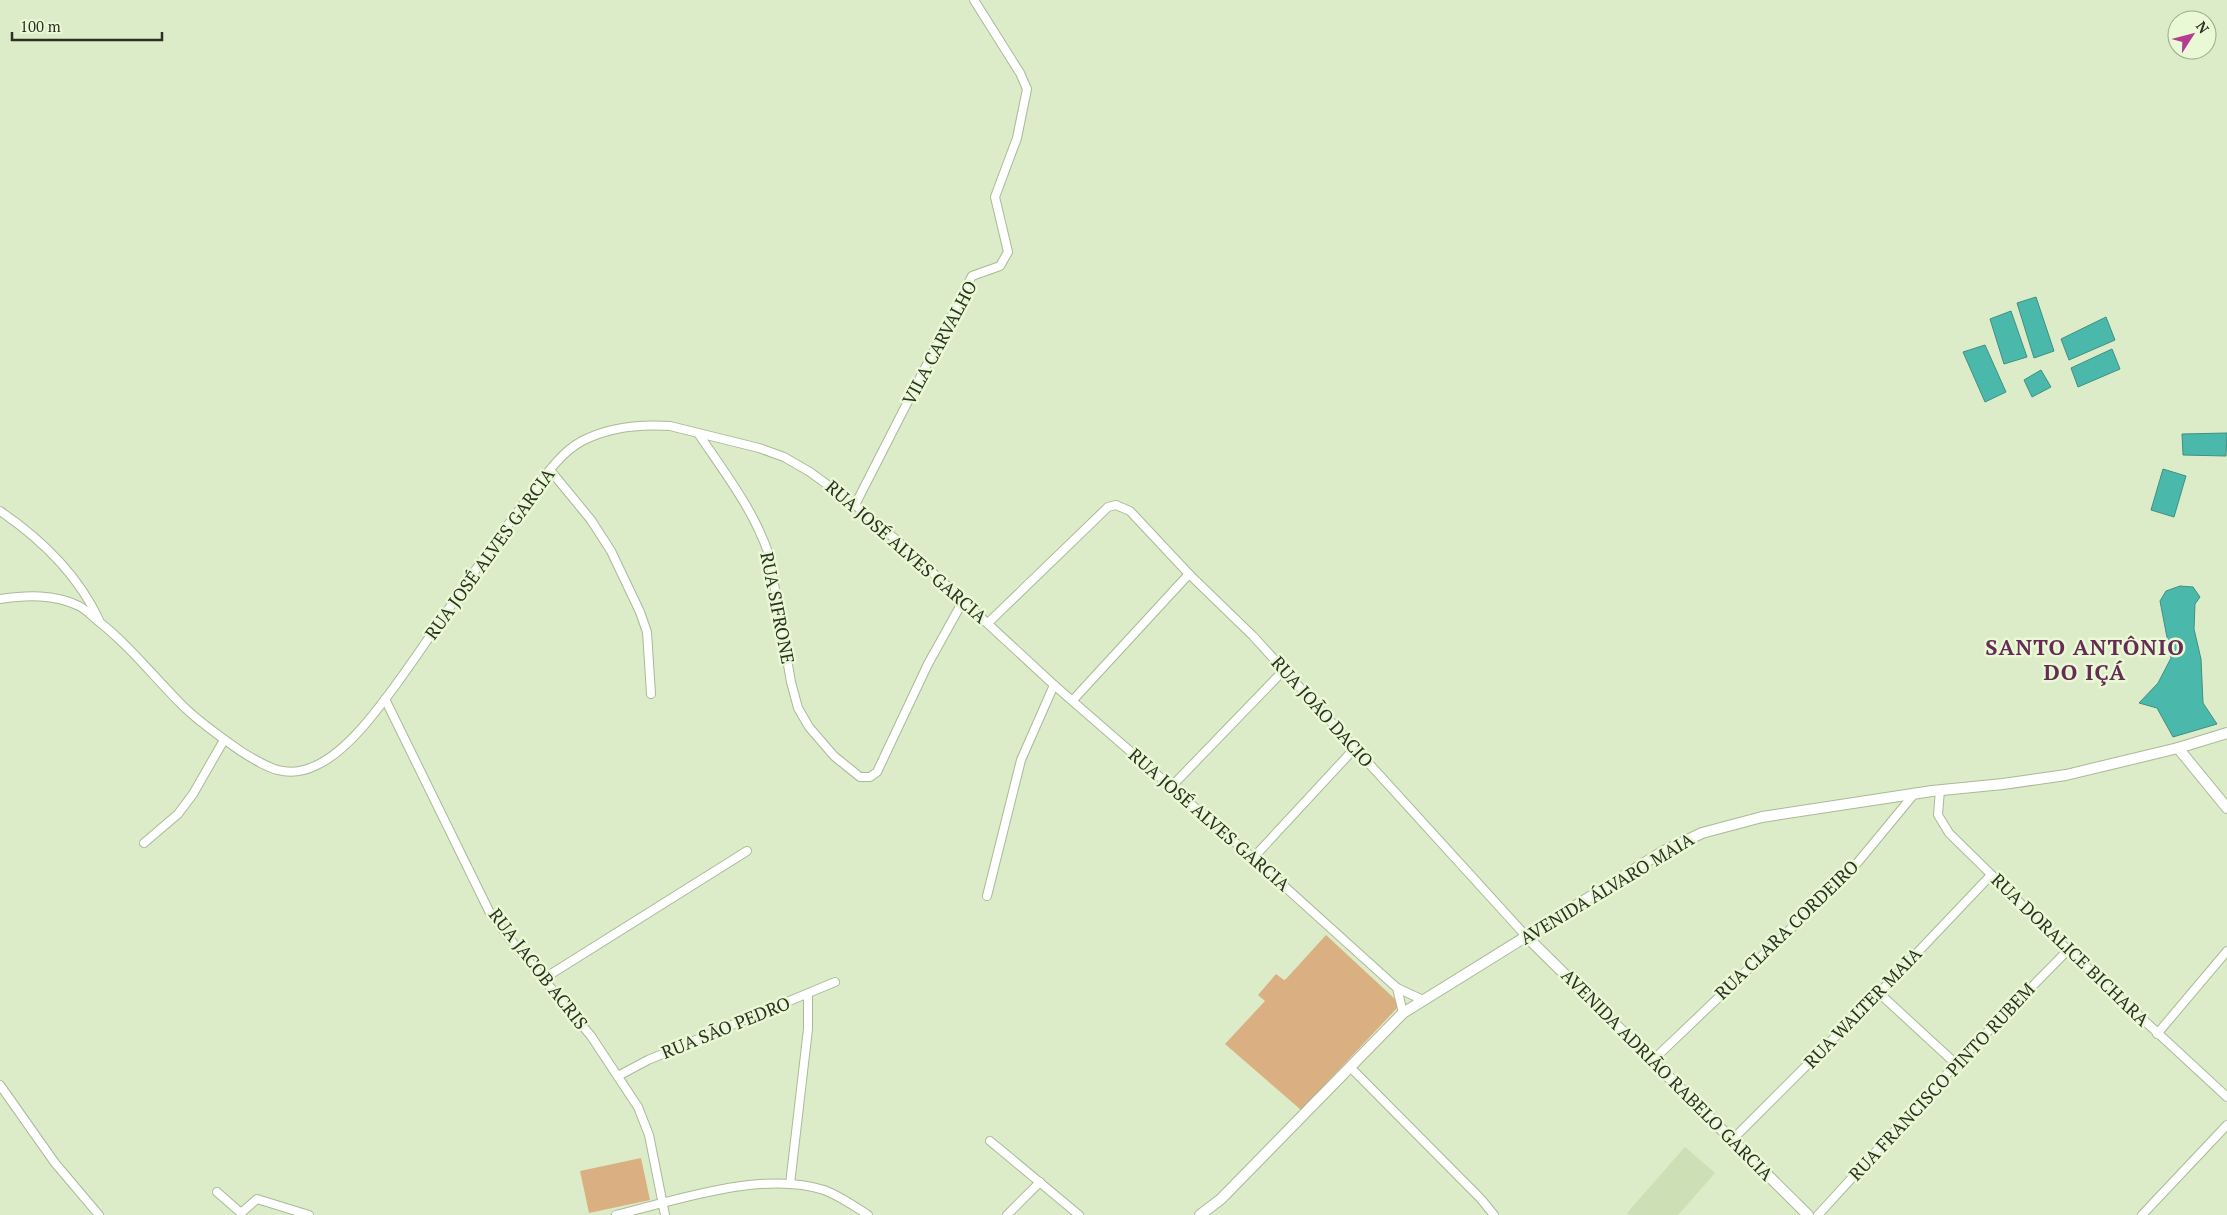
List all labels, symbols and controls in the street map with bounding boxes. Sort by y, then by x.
scale bar [12,10,162,42]
north arrow [2167,10,2217,60]
text: 100 m [20,16,61,36]
text: N [2192,17,2214,37]
street label: VILA CARVALHO [896,276,982,409]
street label: RUA JOSÉ ALVES GARCIA [419,462,560,644]
street label: RUA JOSÉ ALVES GARCIA [821,474,993,629]
street label: RUA SIFRONE [755,550,801,666]
district label: SANTO ANTÔNIO DO IÇÁ [1985,632,2185,686]
street label: RUA JOÃO DACIO [1266,651,1379,772]
street label: RUA JOSÉ ALVES GARCIA [1124,742,1296,897]
street label: AVENIDA ÁLVARO MAIA [1515,826,1698,950]
street label: RUA CLARA CORDEIRO [1709,854,1863,1004]
street label: RUA DORALICE BICHARA [1987,868,2155,1032]
street label: RUA JACOB ACRIS [484,903,594,1034]
street label: RUA WALTER MAIA [1798,941,1927,1073]
street label: AVENIDA ADRIÃO RABELO GARCIA [1556,963,1779,1186]
street label: RUA FRANCISCO PINTO RUBEM [1843,977,2040,1185]
street label: RUA SÃO PEDRO [658,990,794,1064]

